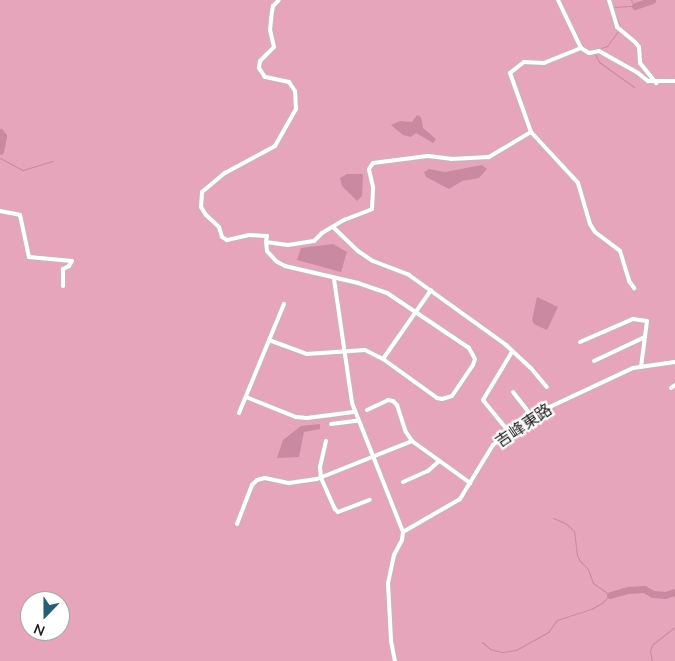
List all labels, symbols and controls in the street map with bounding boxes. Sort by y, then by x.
street label: 吉峰東路 [492,400,556,452]
north arrow [20,591,70,641]
text: N [31,619,48,640]

